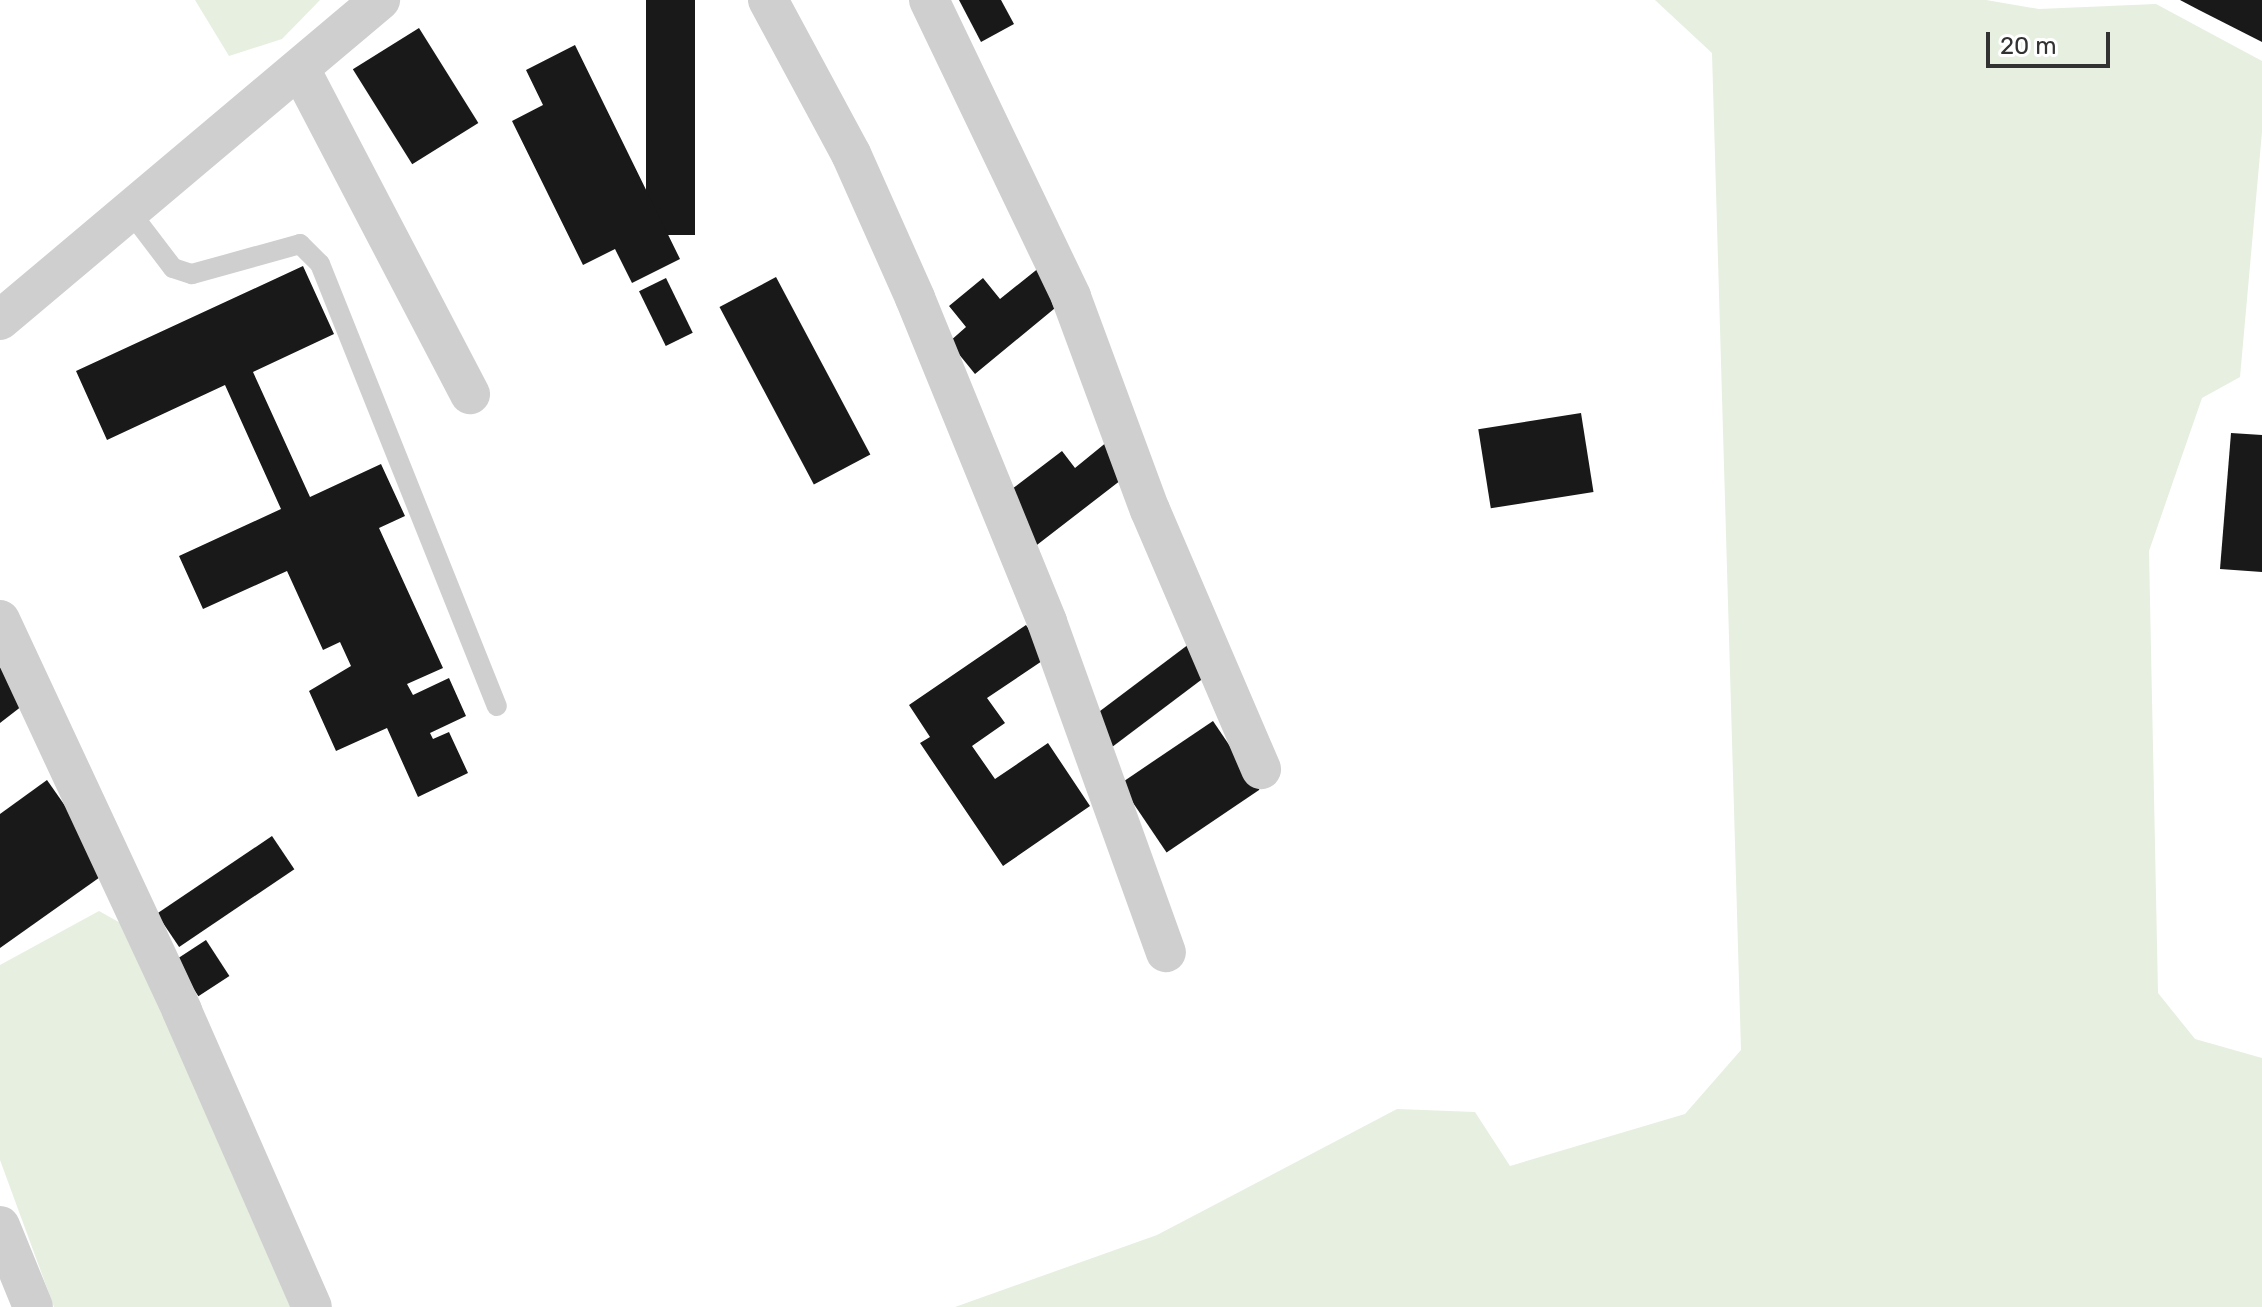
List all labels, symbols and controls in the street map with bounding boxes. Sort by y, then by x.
scale bar [1990,16,2114,66]
text: 20 m [2000,32,2057,60]

